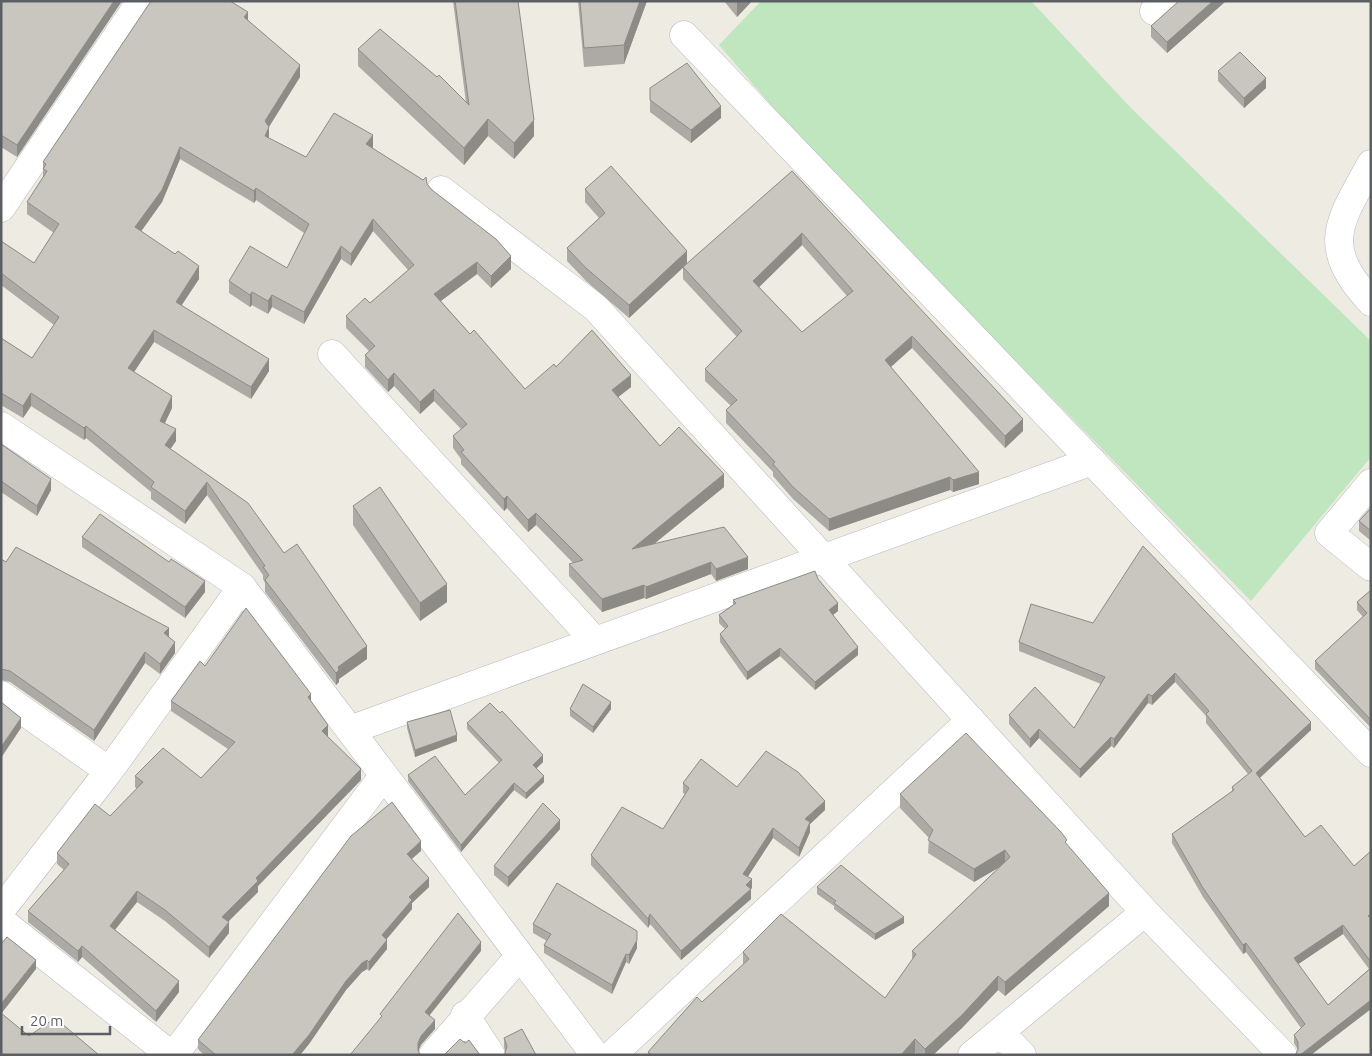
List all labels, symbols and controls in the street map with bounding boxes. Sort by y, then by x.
scale bar [22,1004,110,1036]
text: 20 m [30,1012,63,1029]

